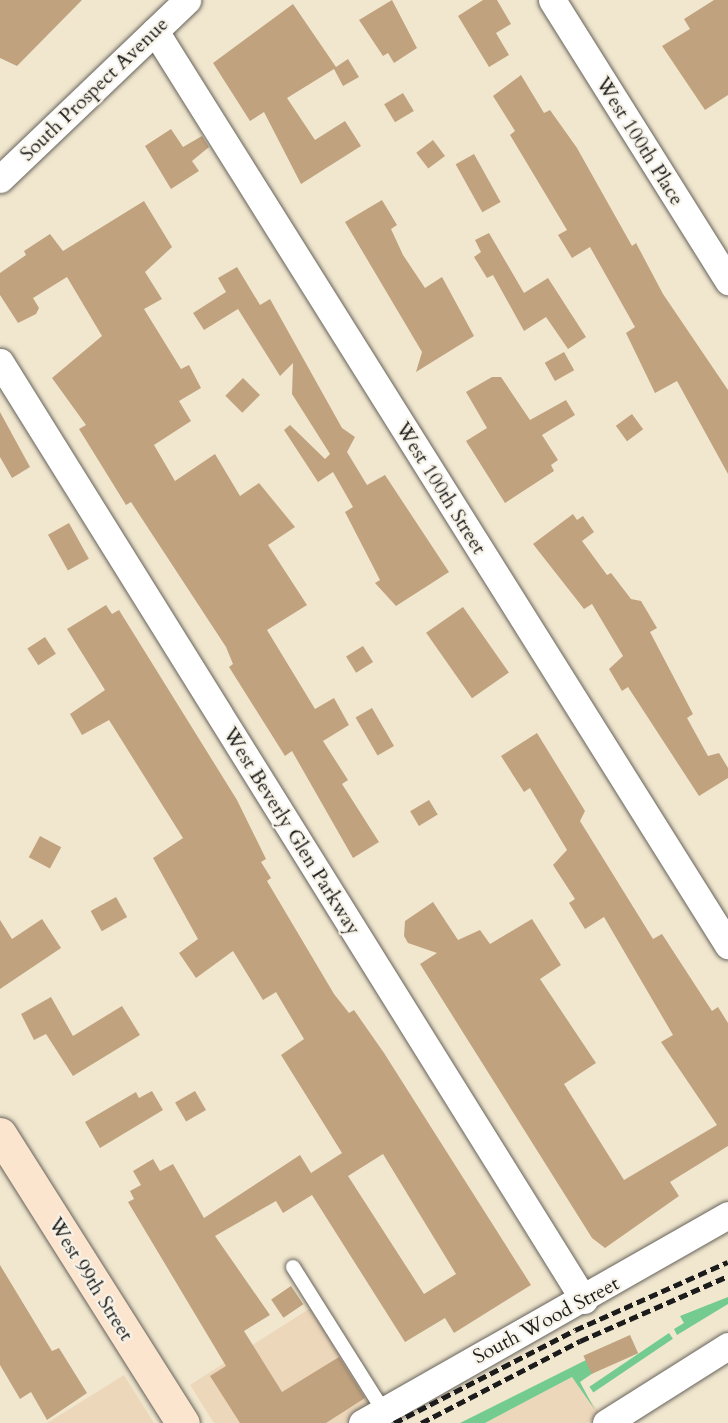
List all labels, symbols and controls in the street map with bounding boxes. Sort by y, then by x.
street label: South Prospect Avenue [15,12,173,166]
street label: West 100th Place [591,72,689,210]
street label: West 100th Street [391,418,491,558]
street label: West Beverly Glen Parkway [218,723,366,939]
street label: West 99th Street [44,1213,138,1345]
street label: South Wood Street [469,1271,623,1369]

